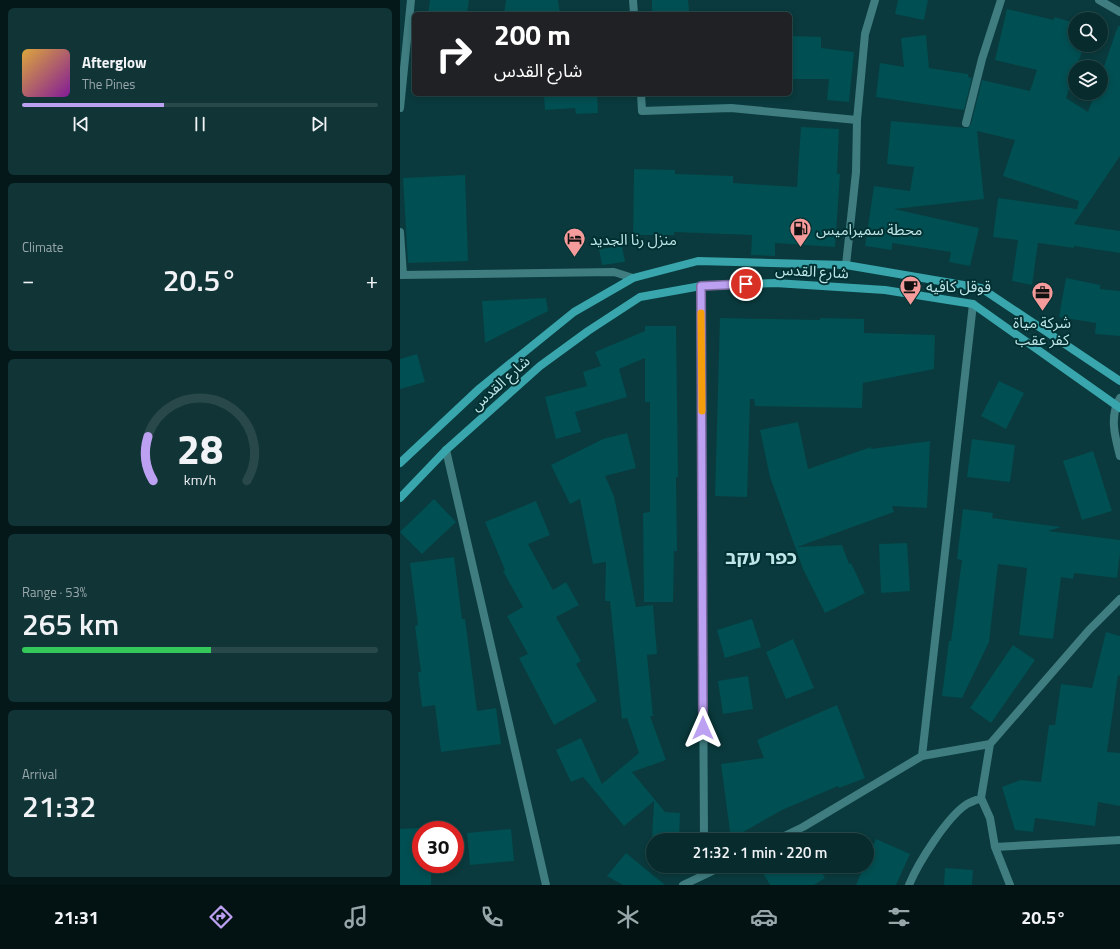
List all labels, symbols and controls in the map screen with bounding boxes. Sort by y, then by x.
map controls [1068,12,1108,100]
button: search [1068,12,1108,52]
text: 200 m [494,13,571,56]
icon: right [428,28,480,80]
text: Afterglow [82,51,147,74]
text: شارع القدس [494,57,582,84]
button: layers [1068,60,1108,100]
text: The Pines [82,74,135,94]
icon: previous [70,113,92,135]
icon: pause [189,113,211,135]
icon: next [308,113,330,135]
fuel station icon: محطة سميراميس [787,216,813,249]
place label: محطة سميراميس [816,218,922,241]
hotel icon: منزل رنا الجديد [562,226,588,259]
place label: منزل رنا الجديد [590,228,677,251]
text: Climate [22,237,63,257]
text: 20.5° [163,257,237,303]
street label: شارع القدس [775,258,850,285]
text: − [22,263,34,297]
text: + [366,263,378,297]
pin [729,267,763,301]
icon: arrive [735,273,757,295]
cafe icon: قوقل كافيه [898,273,924,306]
place label: قوقل كافيه [926,275,991,298]
office icon: شركة مياة كفر عقب [1029,280,1055,313]
place label: شركة مياة كفر عقب [1013,311,1071,351]
street label: شارع القدس [465,350,536,417]
text: 28 [177,416,223,479]
text: km/h [184,468,216,490]
district label: כפר עקב [725,542,797,571]
text: Range · 53% [22,582,87,602]
text: 265 km [22,601,119,647]
position arrow [682,707,724,749]
text: Arrival [22,764,57,784]
text: 21:32 [22,783,96,829]
speed limit sign: 30 [412,821,464,873]
text: 21:32 · 1 min · 220 m [693,841,827,864]
icon: directions [207,903,235,931]
icon: music [342,903,370,931]
icon: phone [478,903,506,931]
icon: climate [614,903,642,931]
icon: car [750,903,778,931]
icon: filters [885,903,913,931]
text: 21:31 [54,904,99,931]
text: 20.5° [1021,904,1066,931]

